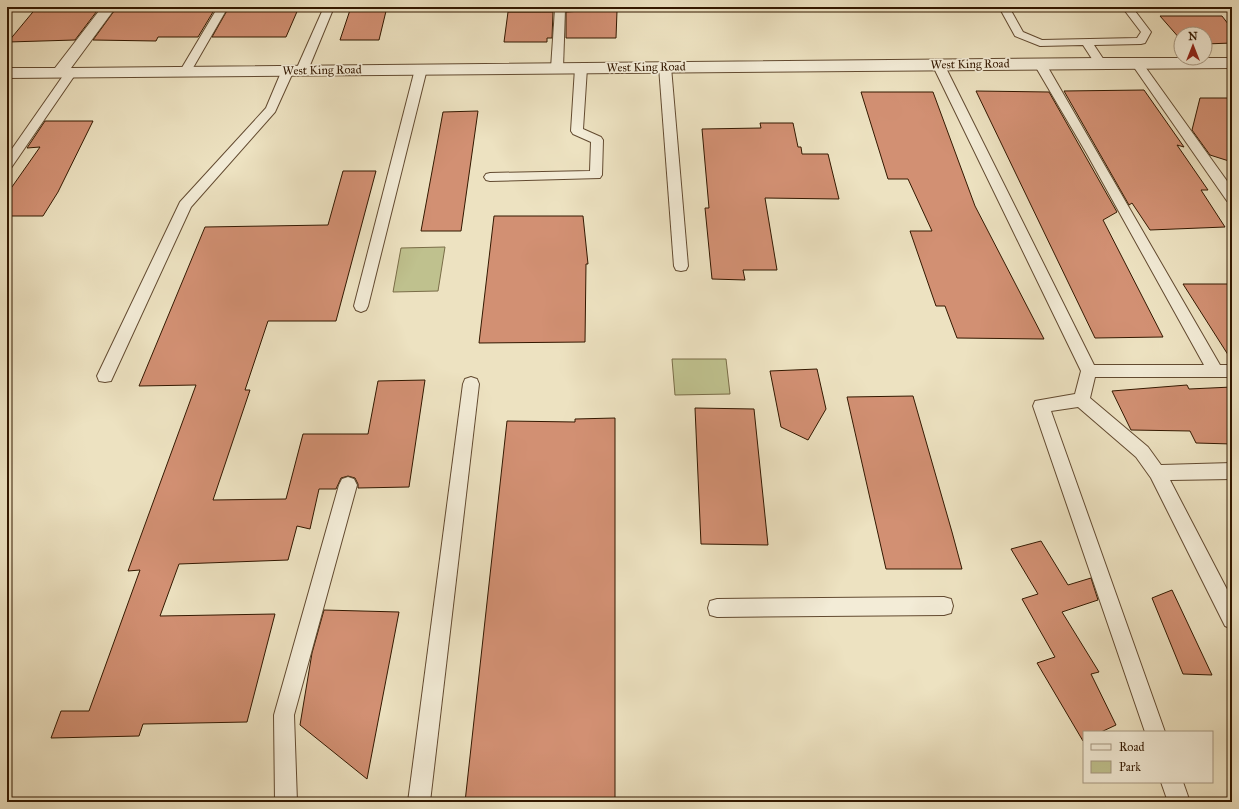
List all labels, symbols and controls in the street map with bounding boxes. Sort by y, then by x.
north arrow [1173,26,1213,66]
text: N [1188,30,1198,43]
street label: West King Road [930,56,1010,73]
street label: West King Road [606,59,686,76]
street label: West King Road [282,62,362,79]
legend [1083,731,1213,783]
text: Road [1119,740,1145,754]
text: Park [1119,760,1141,774]

